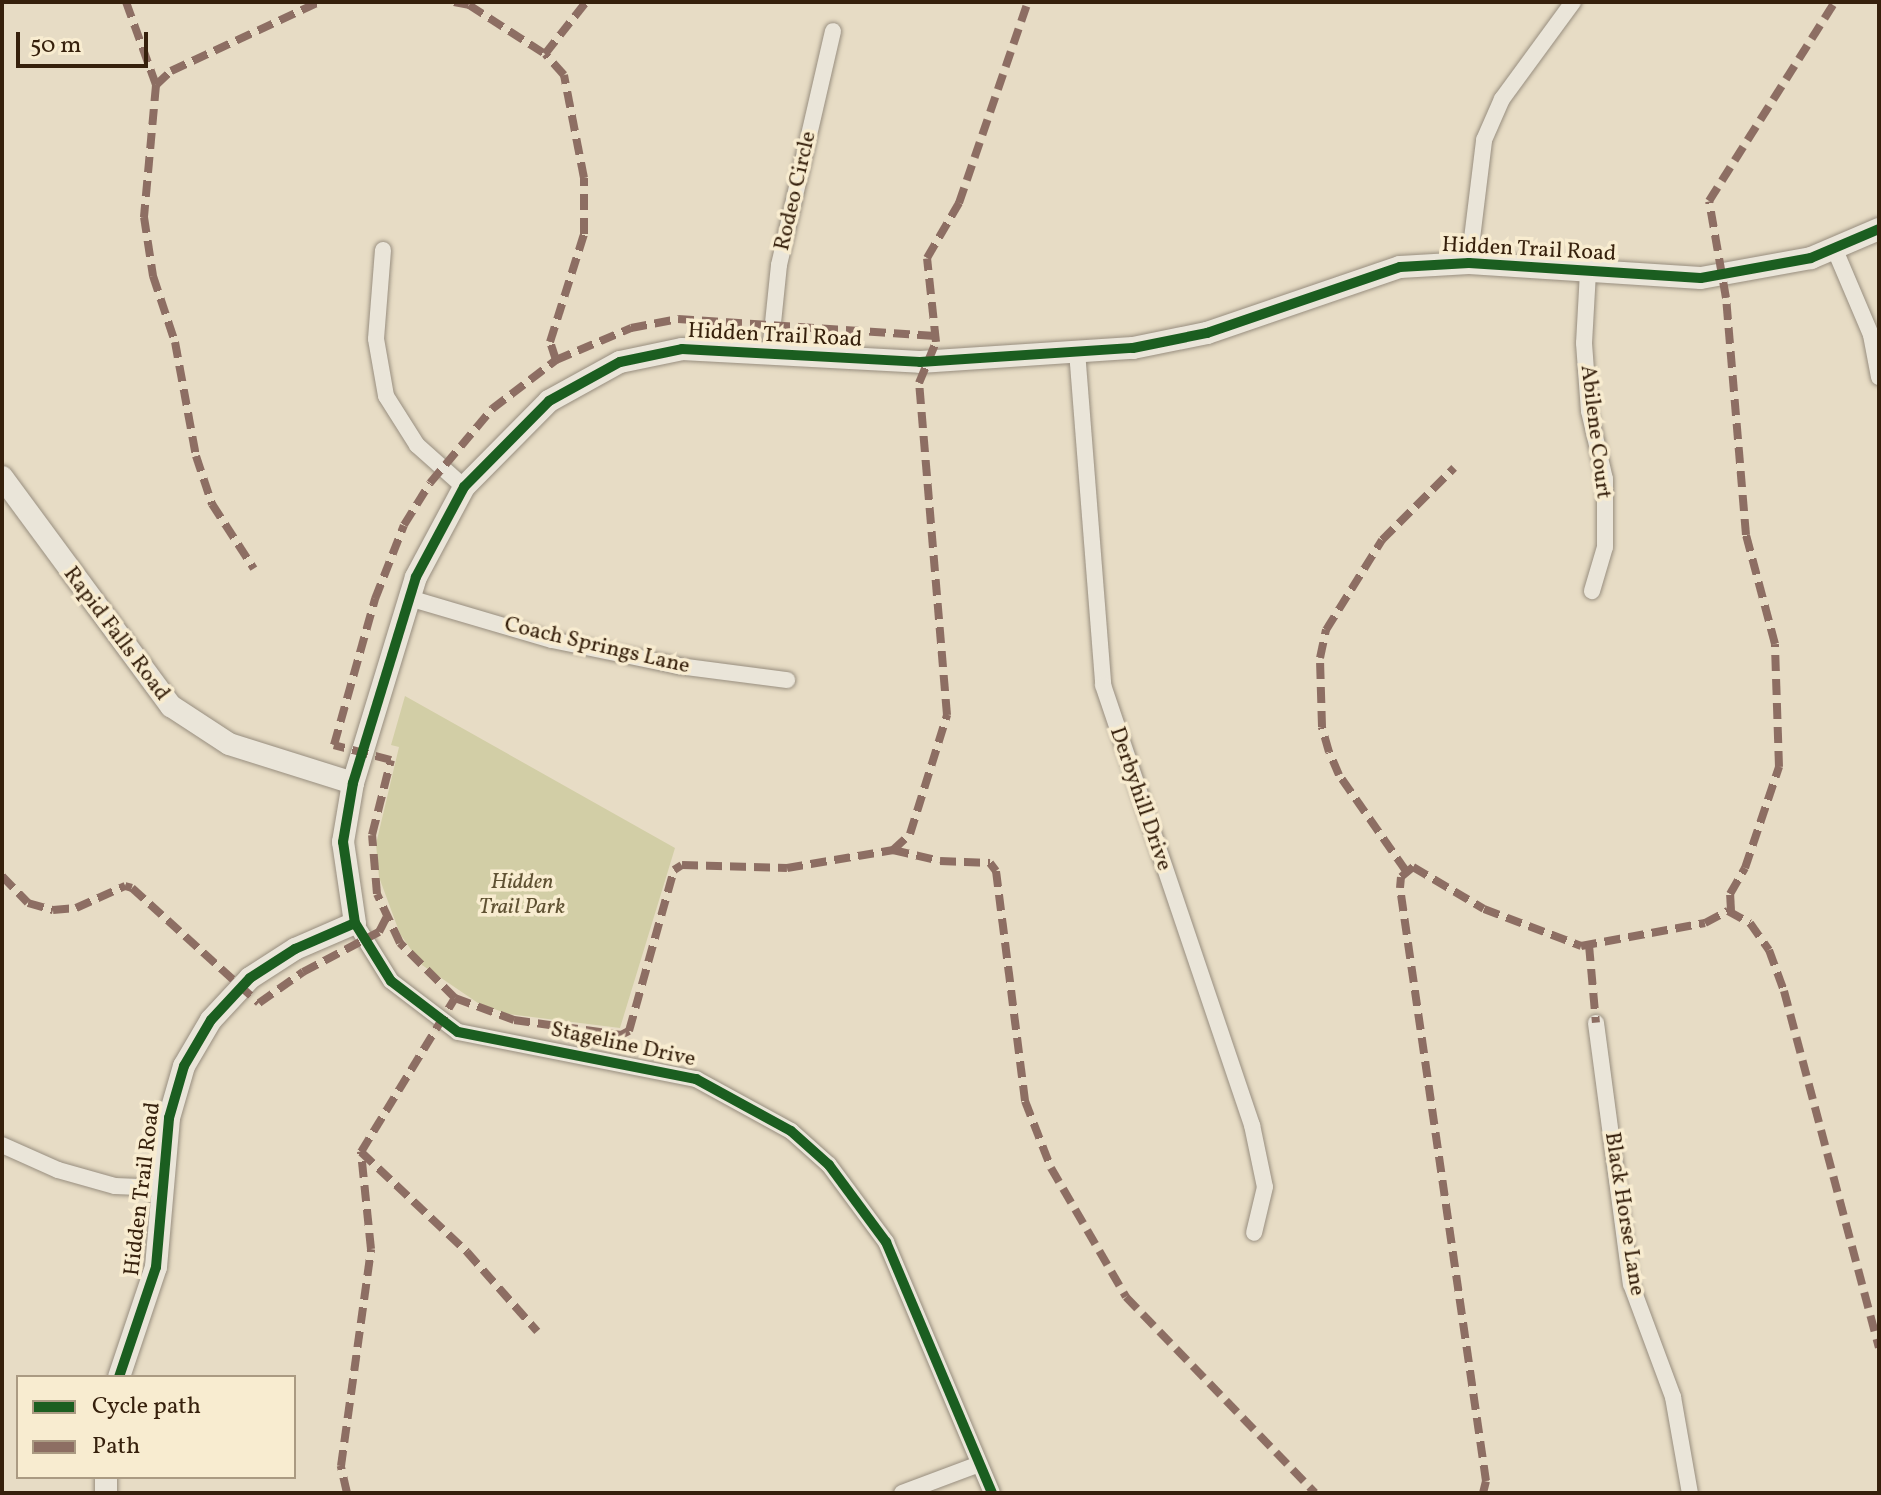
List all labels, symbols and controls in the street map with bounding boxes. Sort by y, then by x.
scale bar [20,16,152,66]
text: 50 m [30,29,82,63]
street label: Rodeo Circle [769,129,823,253]
street label: Hidden Trail Road [1441,232,1617,268]
street label: Hidden Trail Road [687,318,863,354]
street label: Abilene Court [1574,364,1616,500]
street label: Rapid Falls Road [57,562,175,706]
street label: Coach Springs Lane [502,612,692,680]
street label: Derbyhill Drive [1103,724,1177,874]
park label: Hidden Trail Park [479,869,565,920]
street label: Stageline Drive [548,1017,698,1073]
street label: Hidden Trail Road [119,1100,167,1278]
street label: Black Horse Lane [1598,1130,1650,1298]
legend [16,1375,296,1479]
text: Cycle path [92,1390,201,1424]
text: Path [92,1430,140,1464]

